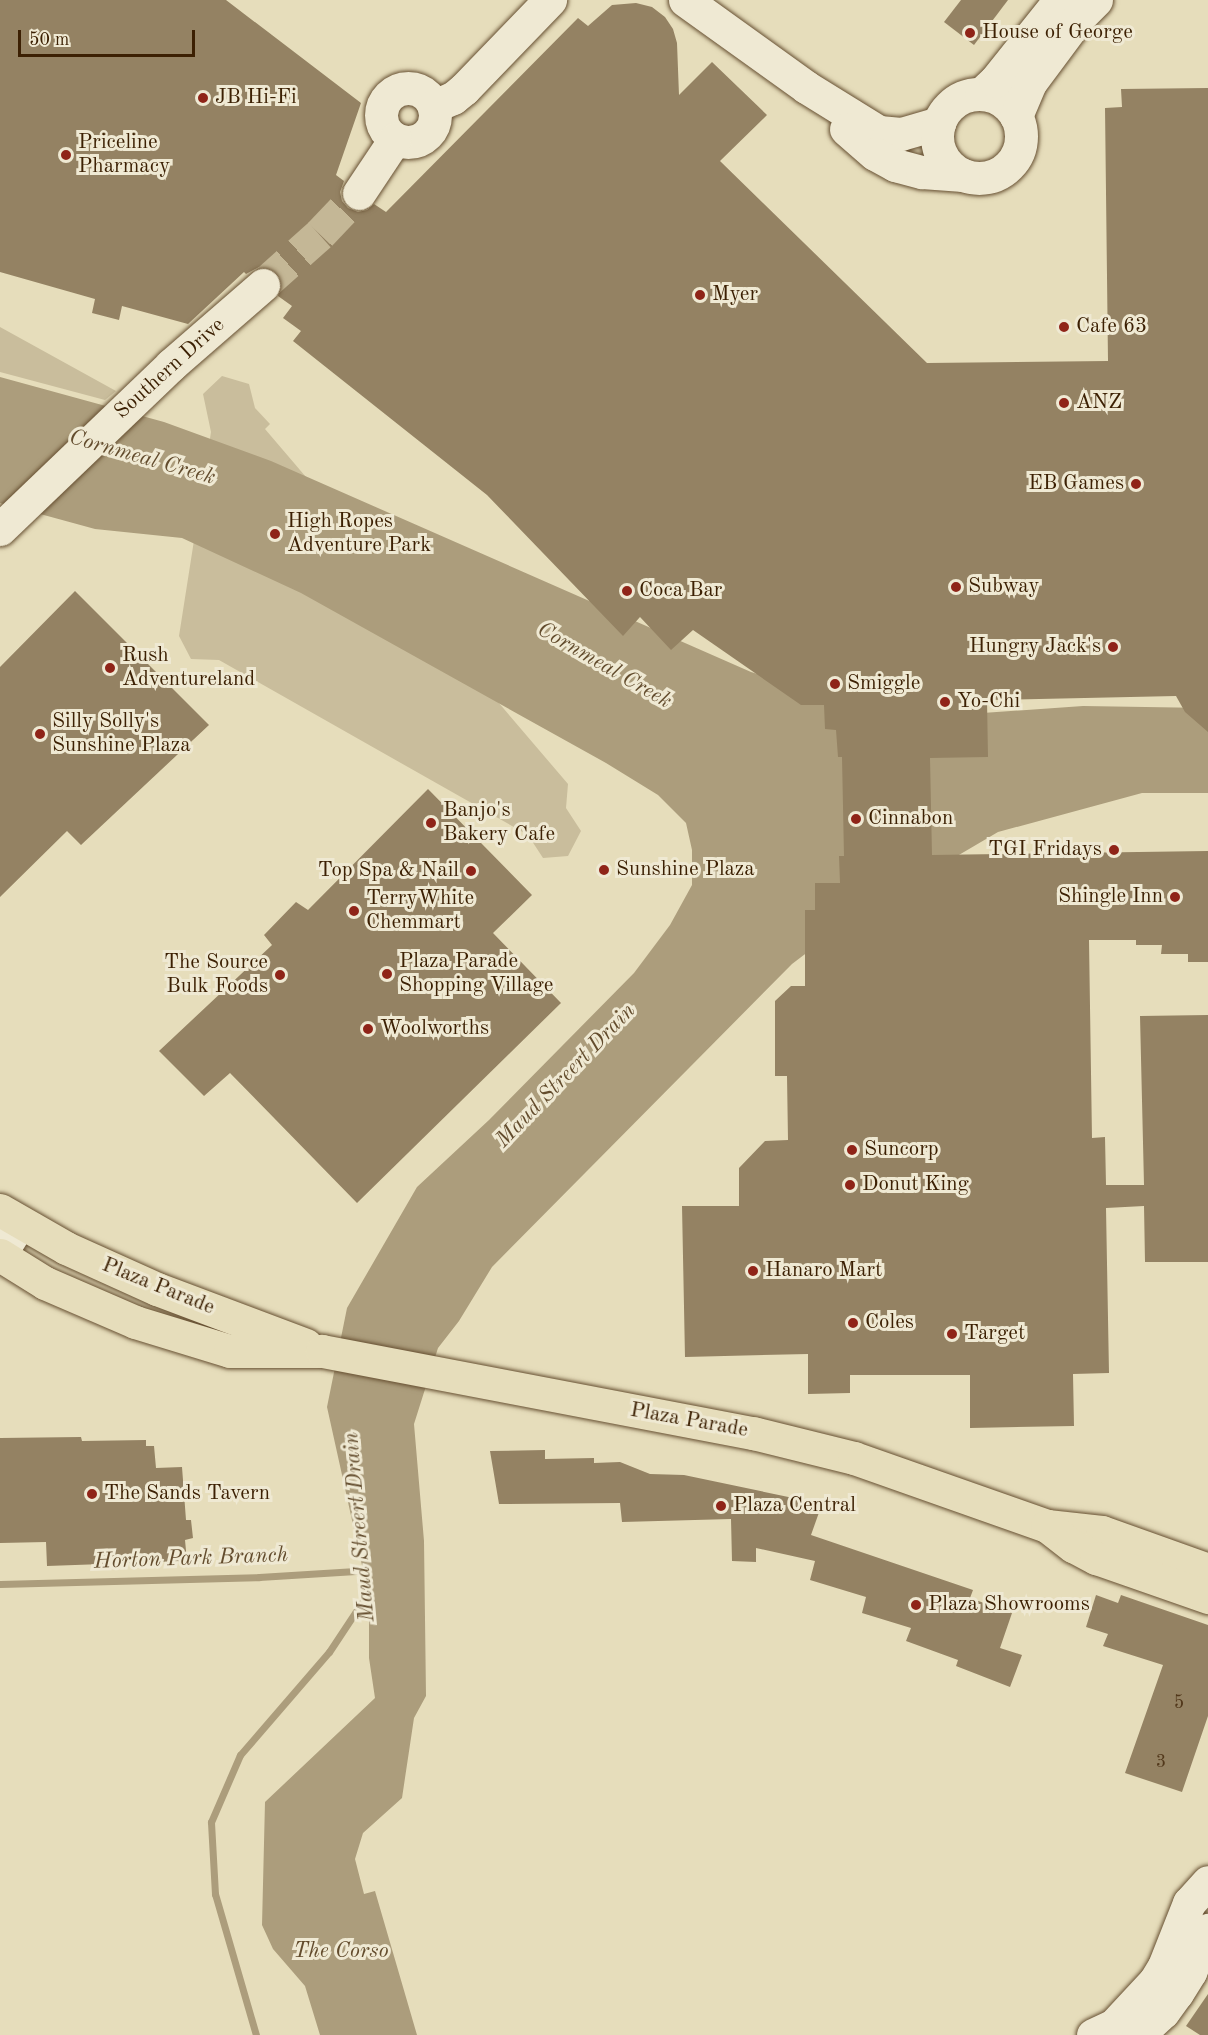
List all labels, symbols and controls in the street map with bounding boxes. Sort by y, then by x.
scale bar [21,18,198,56]
place label: House of George [982,20,1133,46]
marker: House of George [963,26,977,40]
text: 50 m [29,31,69,49]
place label: JB Hi-Fi [215,85,297,111]
marker: JB Hi-Fi [196,91,210,105]
place label: Priceline Pharmacy [78,130,170,180]
marker: Priceline Pharmacy [59,148,73,162]
place label: Myer [712,282,758,308]
marker: Myer [693,288,707,302]
street label: Southern Drive [110,313,230,425]
place label: Cafe 63 [1076,314,1147,340]
marker: Cafe 63 [1057,320,1071,334]
place label: ANZ [1076,390,1122,416]
marker: ANZ [1057,396,1071,410]
water label: Cornmeal Creek [66,424,218,492]
place label: EB Games [1028,471,1124,497]
marker: EB Games [1129,477,1143,491]
place label: High Ropes Adventure Park [287,509,431,559]
marker: High Ropes Adventure Park [268,527,282,541]
place label: Subway [968,574,1039,600]
place label: Coca Bar [639,578,722,604]
marker: Subway [949,580,963,594]
marker: Coca Bar [620,584,634,598]
water label: Cornmeal Creek [532,617,676,715]
place label: Hungry Jack's [969,634,1101,660]
marker: Hungry Jack's [1106,640,1120,654]
place label: Rush Adventureland [122,643,255,693]
marker: Rush Adventureland [103,661,117,675]
place label: Smiggle [847,671,920,697]
marker: Smiggle [828,677,842,691]
place label: Yo-Chi [957,689,1020,715]
marker: Yo-Chi [938,695,952,709]
place label: Silly Solly's Sunshine Plaza [52,709,191,759]
marker: Silly Solly's Sunshine Plaza [33,727,47,741]
place label: Banjo's Bakery Cafe [443,798,555,848]
place label: Cinnabon [868,806,953,832]
marker: Cinnabon [849,812,863,826]
marker: Banjo's Bakery Cafe [424,816,438,830]
place label: TGI Fridays [988,837,1102,863]
marker: TGI Fridays [1107,843,1121,857]
place label: Sunshine Plaza [616,857,755,883]
place label: Top Spa & Nail [318,858,459,884]
marker: Sunshine Plaza [597,863,611,877]
marker: Top Spa & Nail [464,864,478,878]
place label: Shingle Inn [1058,884,1163,910]
place label: TerryWhite Chemmart [366,886,474,936]
marker: Shingle Inn [1168,890,1182,904]
marker: TerryWhite Chemmart [347,904,361,918]
place label: Plaza Parade Shopping Village [399,949,554,999]
place label: The Source Bulk Foods [164,950,268,1000]
marker: Plaza Parade Shopping Village [380,967,394,981]
marker: The Source Bulk Foods [273,968,287,982]
water label: Maud Streert Drain [490,998,642,1154]
place label: Woolworths [380,1016,489,1042]
marker: Woolworths [361,1022,375,1036]
place label: Suncorp [864,1137,939,1163]
marker: Suncorp [845,1143,859,1157]
place label: Donut King [862,1172,969,1198]
marker: Donut King [843,1178,857,1192]
street label: Plaza Parade [98,1253,218,1321]
place label: Hanaro Mart [765,1258,882,1284]
marker: Hanaro Mart [746,1264,760,1278]
place label: Coles [865,1310,914,1336]
marker: Coles [846,1316,860,1330]
place label: Target [964,1321,1025,1347]
marker: Target [945,1327,959,1341]
street label: Plaza Parade [628,1398,750,1444]
water label: Maud Streert Drain [339,1431,381,1623]
place label: The Sands Tavern [104,1481,270,1507]
marker: The Sands Tavern [85,1487,99,1501]
place label: Plaza Central [733,1493,856,1519]
marker: Plaza Central [714,1499,728,1513]
water label: Horton Park Branch [93,1542,289,1576]
place label: Plaza Showrooms [928,1592,1090,1618]
marker: Plaza Showrooms [909,1598,923,1612]
house number: 5 [1174,1692,1184,1714]
house number: 3 [1156,1751,1166,1773]
water label: The Corso [293,1939,389,1965]

